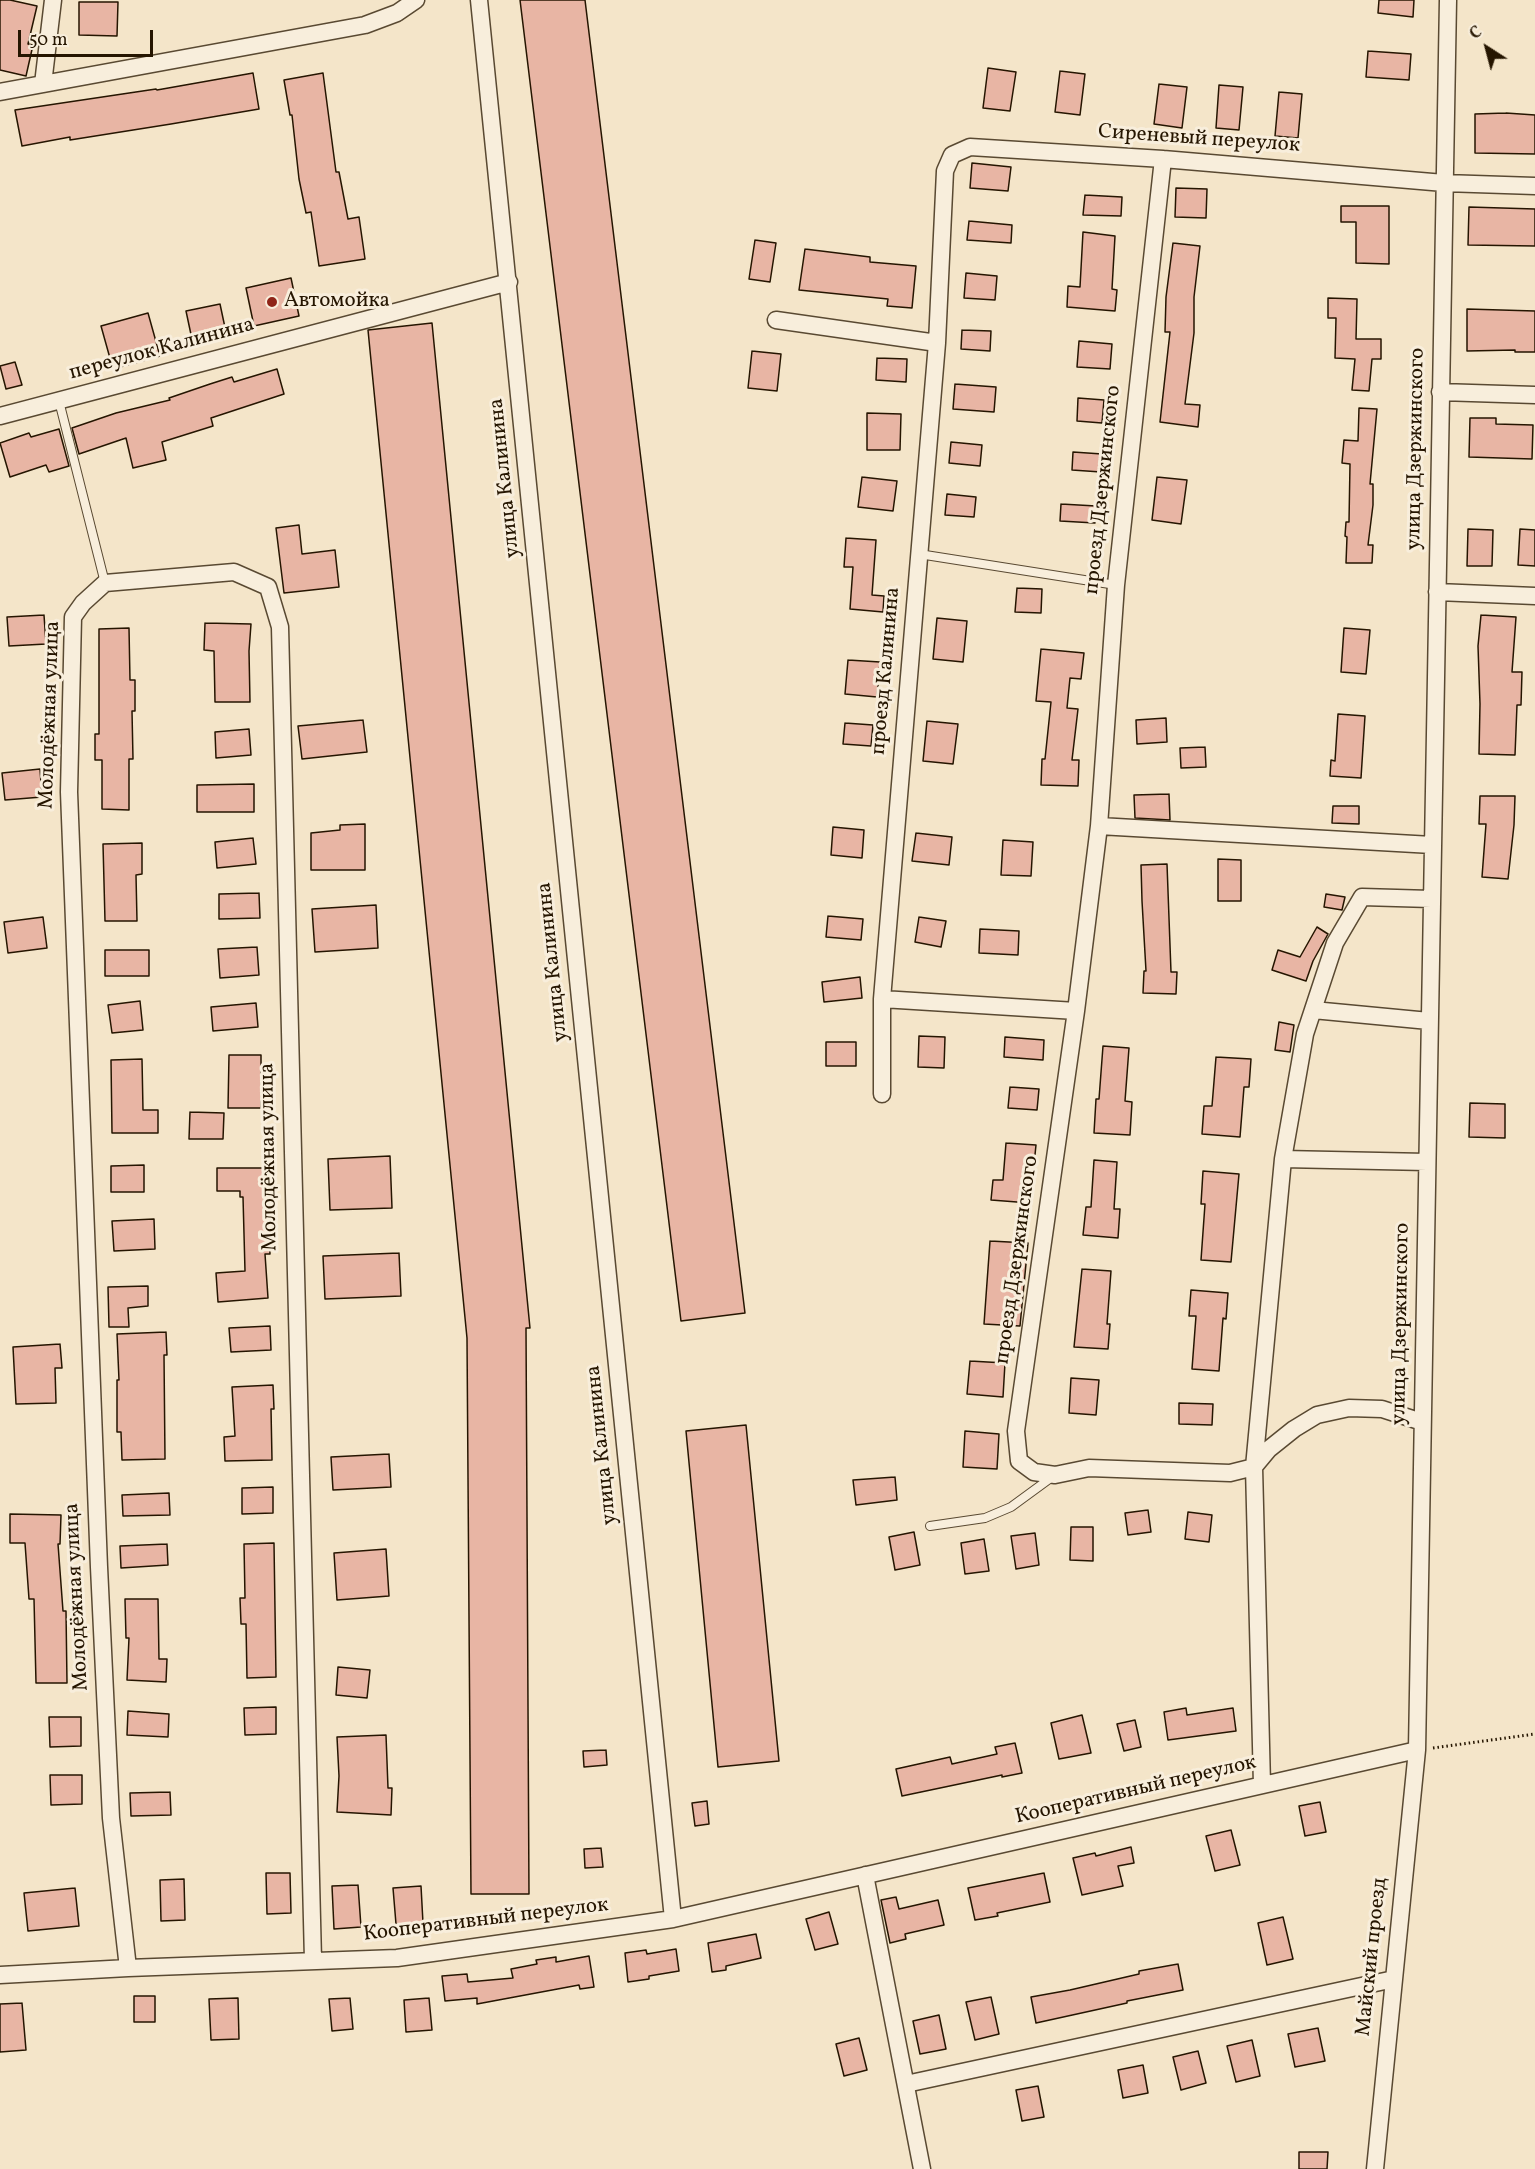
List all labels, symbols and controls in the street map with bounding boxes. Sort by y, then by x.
scale bar [21,18,156,56]
north arrow [1457,18,1517,78]
text: С [1466,22,1487,45]
text: 50 m [29,28,68,53]
street label: Сиреневый переулок [1097,120,1301,160]
place label: Автомойка [284,289,390,315]
marker: Автомойка [265,295,279,309]
street label: переулок Калинина [67,313,257,387]
street label: улица Дзержинского [1403,348,1431,550]
street label: проезд Дзержинского [1080,384,1128,596]
street label: улица Калинина [485,397,527,559]
street label: проезд Калинина [867,586,907,756]
street label: Молодёжная улица [35,620,67,810]
street label: улица Калинина [533,881,575,1043]
street label: Молодёжная улица [256,1063,284,1251]
street label: проезд Дзержинского [991,1154,1045,1366]
street label: улица Дзержинского [1388,1223,1416,1425]
street label: улица Калинина [582,1364,624,1526]
street label: Молодёжная улица [60,1502,96,1692]
street label: Кооперативный переулок [1013,1751,1259,1831]
street label: Майский проезд [1352,1876,1394,2038]
street label: Кооперативный переулок [362,1893,610,1949]

